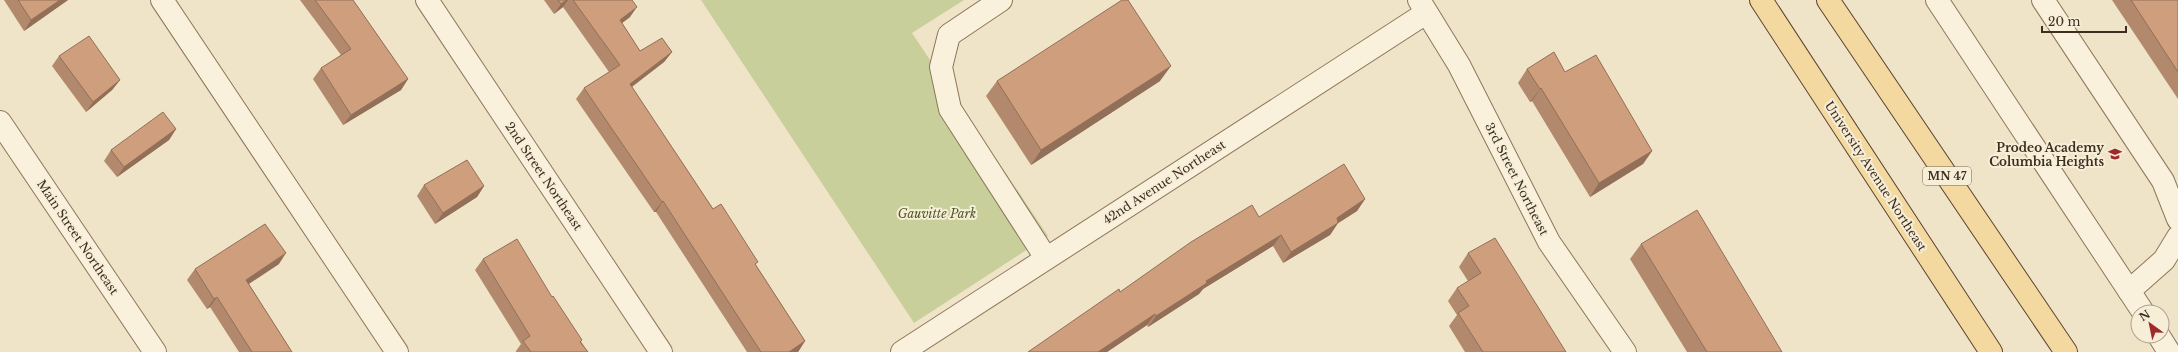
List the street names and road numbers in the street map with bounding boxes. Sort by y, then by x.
street label: University Avenue Northeast [1822,98,1930,254]
street label: 2nd Street Northeast [502,119,586,233]
street label: 3rd Street Northeast [1482,120,1552,238]
street label: 42nd Avenue Northeast [1100,136,1229,227]
road number: MN 47 [1923,167,1971,185]
street label: Main Street Northeast [34,177,122,298]

